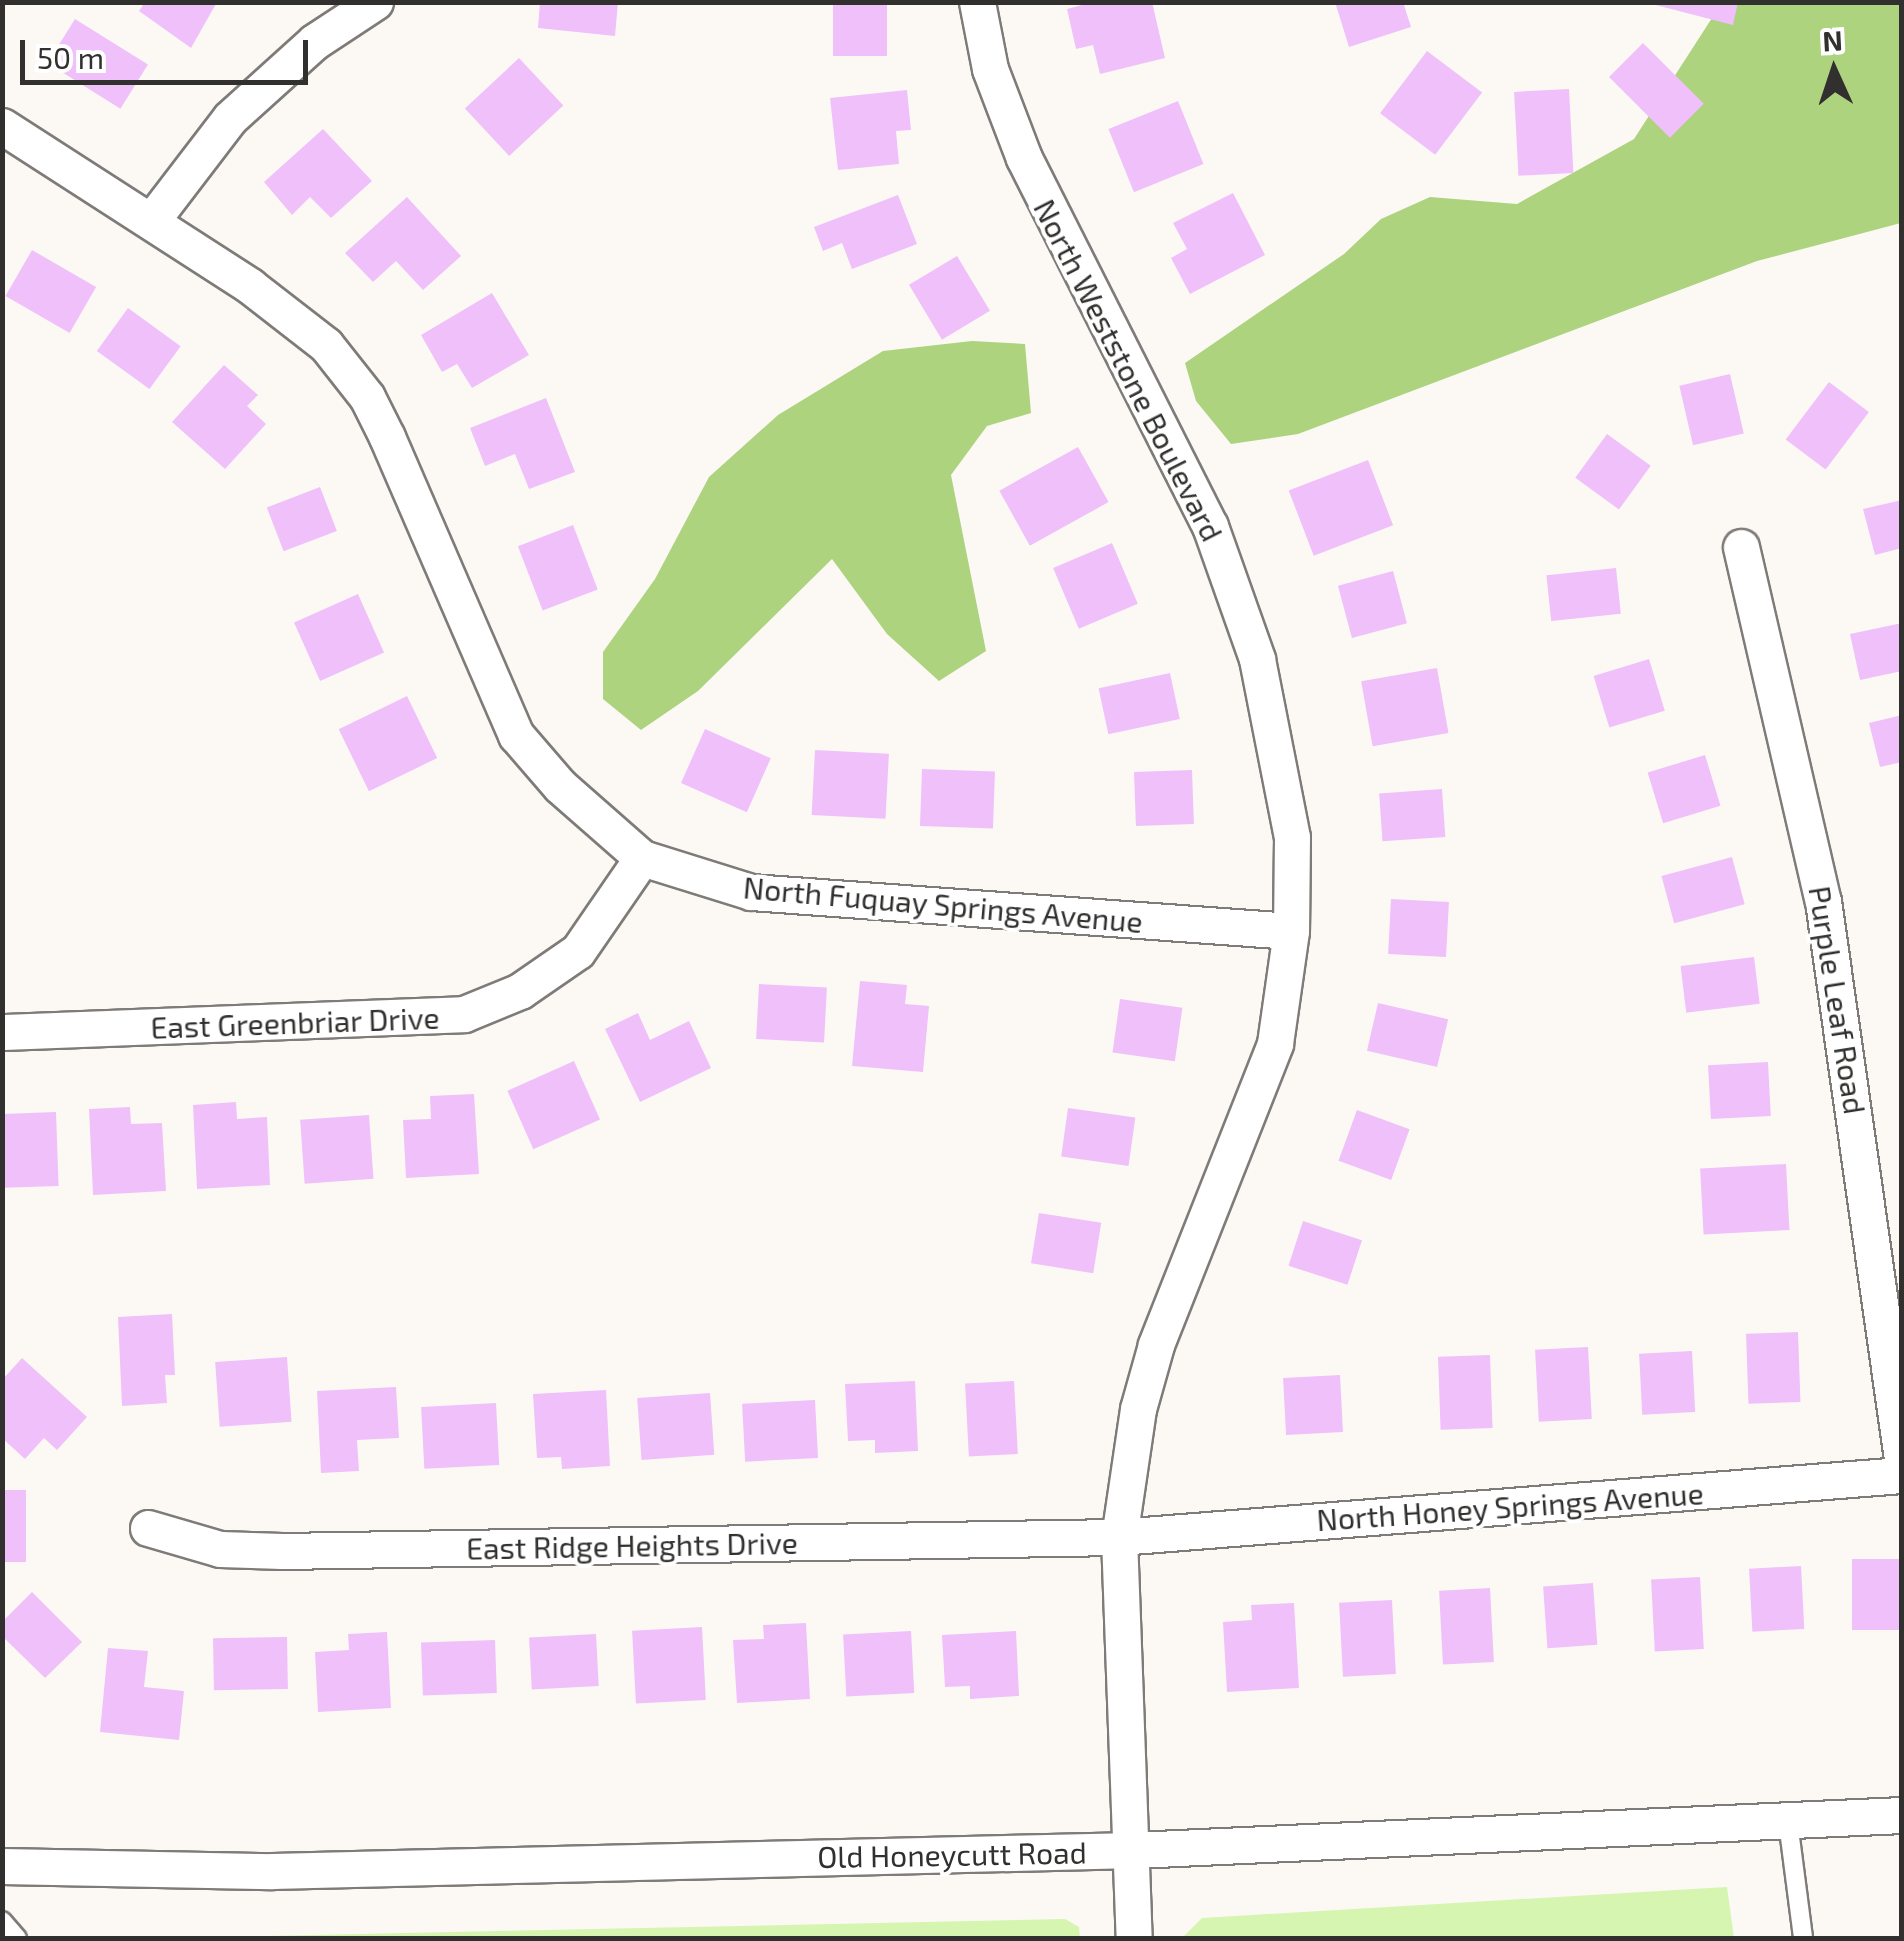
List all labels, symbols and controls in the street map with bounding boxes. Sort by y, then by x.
scale bar [25,20,312,82]
north arrow [1784,20,1884,120]
text: N [1821,23,1843,58]
text: 50 m [37,39,104,75]
street label: North Weststone Boulevard [1027,193,1231,547]
street label: North Fuquay Springs Avenue [741,869,1145,939]
street label: Purple Leaf Road [1802,883,1874,1117]
street label: East Greenbriar Drive [150,999,440,1045]
street label: North Honey Springs Avenue [1315,1474,1705,1538]
street label: East Ridge Heights Drive [466,1524,798,1566]
street label: Old Honeycutt Road [817,1834,1087,1874]

